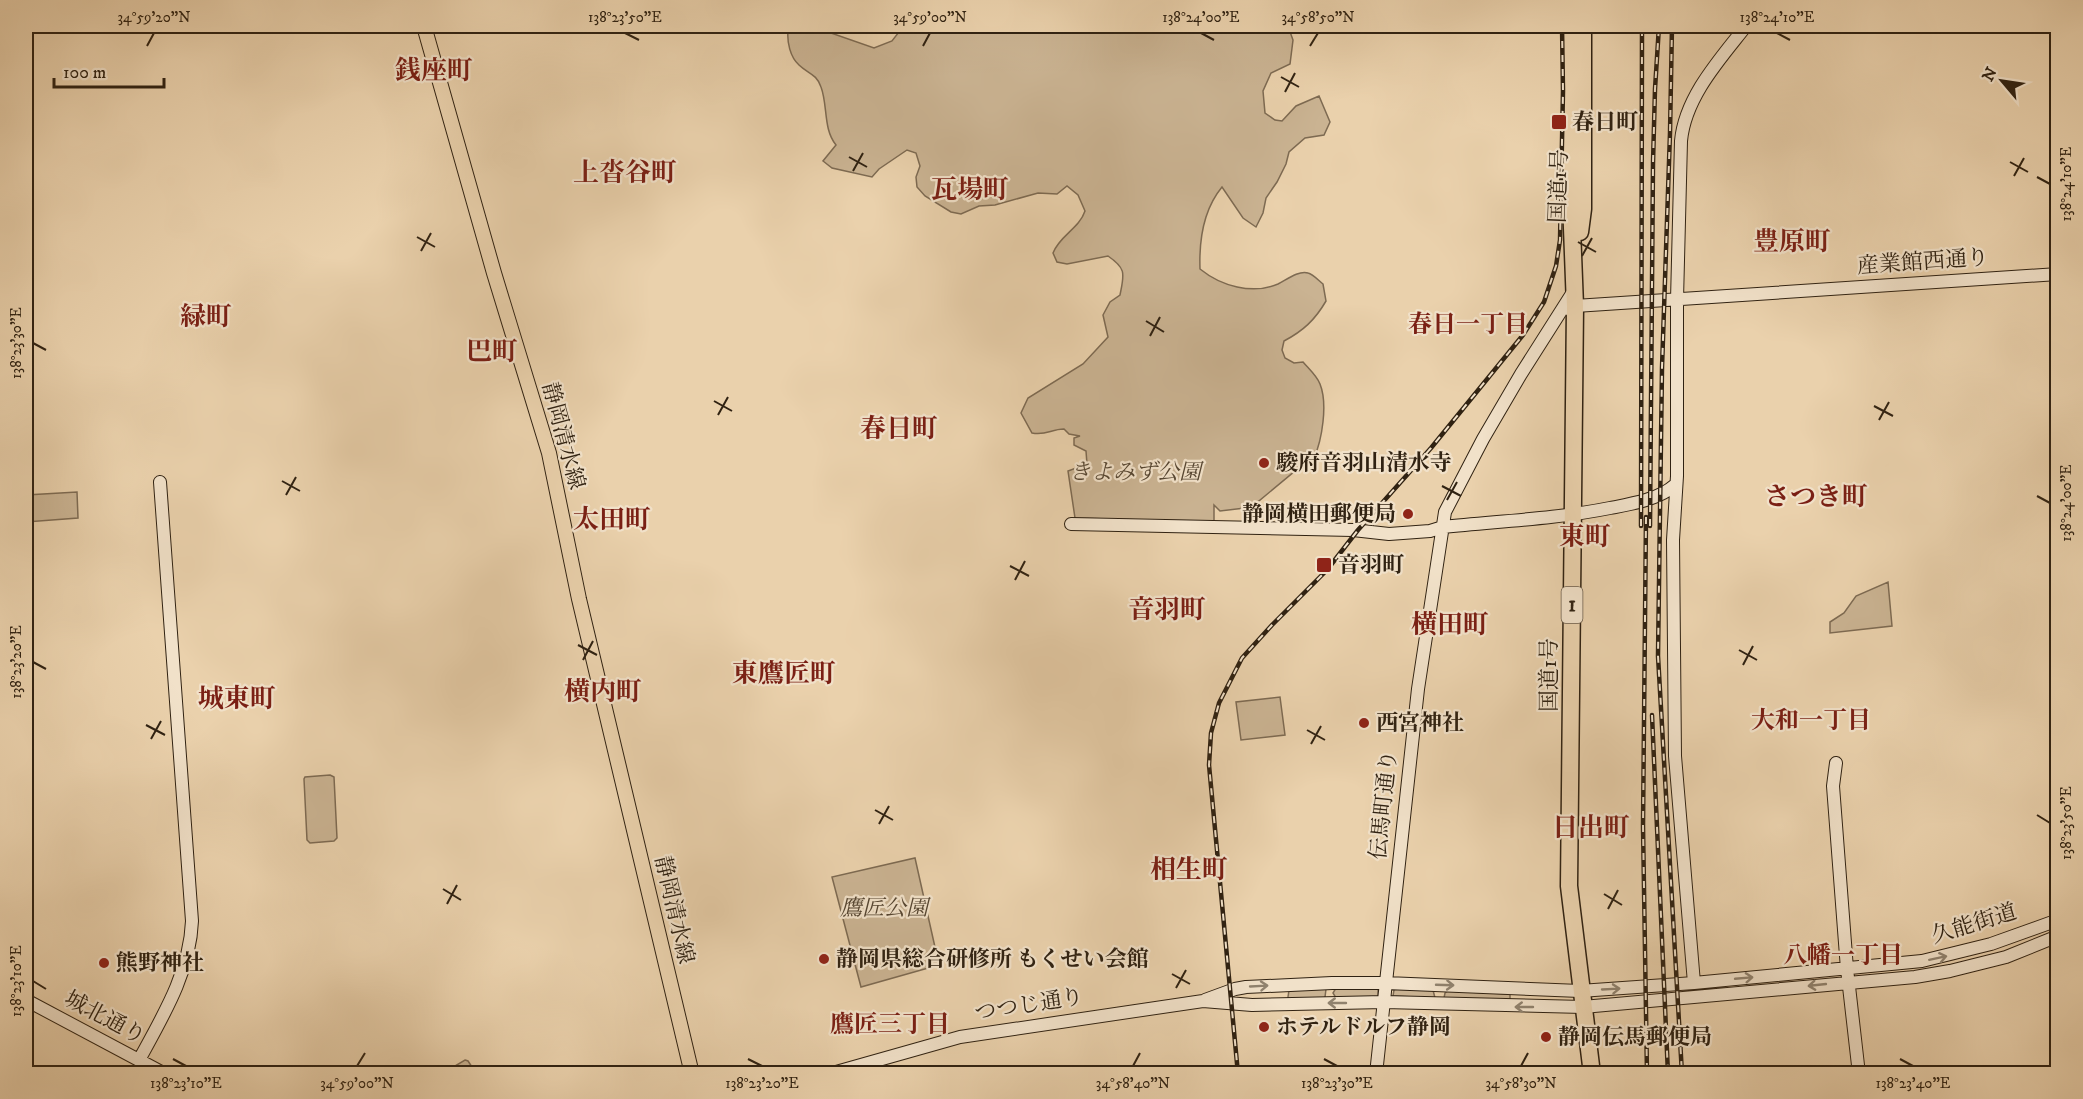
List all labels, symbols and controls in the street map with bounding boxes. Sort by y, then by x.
text: 34°59'20"N [117,8,191,27]
text: 138°23'50"E [588,8,662,27]
text: 34°59'00"N [893,8,967,27]
text: 138°24'00"E [1162,8,1240,27]
text: 34°58'50"N [1281,8,1355,27]
text: 138°24'10"E [1740,8,1815,27]
scale bar [54,51,164,89]
north arrow [1972,51,2032,111]
district label: 銭座町 [395,55,473,88]
text: 100 m [63,62,106,84]
text: N [1978,64,2002,85]
place label: 春日町 [1572,109,1638,136]
marker: 春日町 [1550,113,1568,131]
text: 138°24'10"E [2057,146,2076,221]
street label: 国道1号 [1544,149,1574,223]
district label: 上沓谷町 [573,157,677,190]
district label: 瓦場町 [931,174,1009,207]
district label: 豊原町 [1753,226,1831,259]
street label: 産業館西通り [1856,244,1990,280]
district label: 緑町 [180,301,232,334]
text: 138°23'30"E [7,307,26,379]
district label: 春日一丁目 [1408,310,1528,340]
district label: 巴町 [466,336,518,369]
street label: 静岡清水線 [536,379,590,493]
district label: 春日町 [860,413,938,446]
place label: 駿府音羽山清水寺 [1276,450,1452,477]
marker: 駿府音羽山清水寺 [1257,456,1271,470]
park label: きよみず公園 [1069,459,1204,486]
text: 138°24'00"E [2057,464,2076,542]
district label: さつき町 [1764,481,1868,514]
place label: 静岡横田郵便局 [1242,501,1396,528]
district label: 太田町 [573,504,651,537]
marker: 静岡横田郵便局 [1401,507,1415,521]
district label: 東町 [1559,521,1611,554]
place label: 音羽町 [1338,552,1404,579]
marker: 音羽町 [1315,556,1333,574]
road number: 1 [1562,587,1582,623]
district label: 音羽町 [1128,594,1206,627]
district label: 横田町 [1411,609,1489,642]
text: 138°23'20"E [7,625,26,699]
street label: 国道1号 [1536,638,1563,712]
district label: 東鷹匠町 [732,658,836,691]
district label: 横内町 [564,676,642,709]
district label: 城東町 [198,683,276,716]
district label: 大和一丁目 [1751,706,1871,736]
place label: 西宮神社 [1376,710,1464,737]
marker: 西宮神社 [1357,716,1371,730]
street label: 伝馬町通り [1365,749,1403,861]
text: 138°23'50"E [2057,786,2076,860]
district label: 日出町 [1552,812,1630,845]
street label: 静岡清水線 [648,853,700,967]
district label: 相生町 [1150,854,1228,887]
park label: 鷹匠公園 [840,895,931,922]
street label: 久能街道 [1928,898,2020,950]
district label: 八幡一丁目 [1783,941,1903,971]
text: 138°23'10"E [7,945,26,1017]
place label: 静岡県総合研修所 もくせい会館 [836,946,1149,973]
place label: 熊野神社 [116,950,204,977]
marker: 静岡県総合研修所 もくせい会館 [817,952,831,966]
one-way arrow [1928,952,1947,963]
marker: 熊野神社 [97,956,111,970]
one-way arrow [1734,973,1754,984]
one-way arrow [1434,979,1454,991]
one-way arrow [1807,980,1827,991]
one-way arrow [1249,981,1269,992]
street label: つつじ通り [973,983,1085,1027]
one-way arrow [1600,983,1620,994]
street label: 城北通り [60,985,150,1051]
one-way arrow [1328,997,1348,1009]
one-way arrow [1515,1001,1535,1013]
district label: 鷹匠三丁目 [830,1010,950,1040]
place label: ホテルドルフ静岡 [1276,1014,1451,1041]
marker: ホテルドルフ静岡 [1257,1020,1271,1034]
place label: 静岡伝馬郵便局 [1558,1024,1712,1051]
marker: 静岡伝馬郵便局 [1539,1030,1553,1044]
text: 138°23'10"E [150,1074,222,1093]
text: 34°59'00"N [320,1074,394,1093]
text: 138°23'20"E [725,1074,799,1093]
text: 34°58'40"N [1096,1074,1170,1093]
text: 138°23'30"E [1301,1074,1373,1093]
text: 34°58'30"N [1485,1074,1557,1093]
text: 138°23'40"E [1876,1074,1951,1093]

